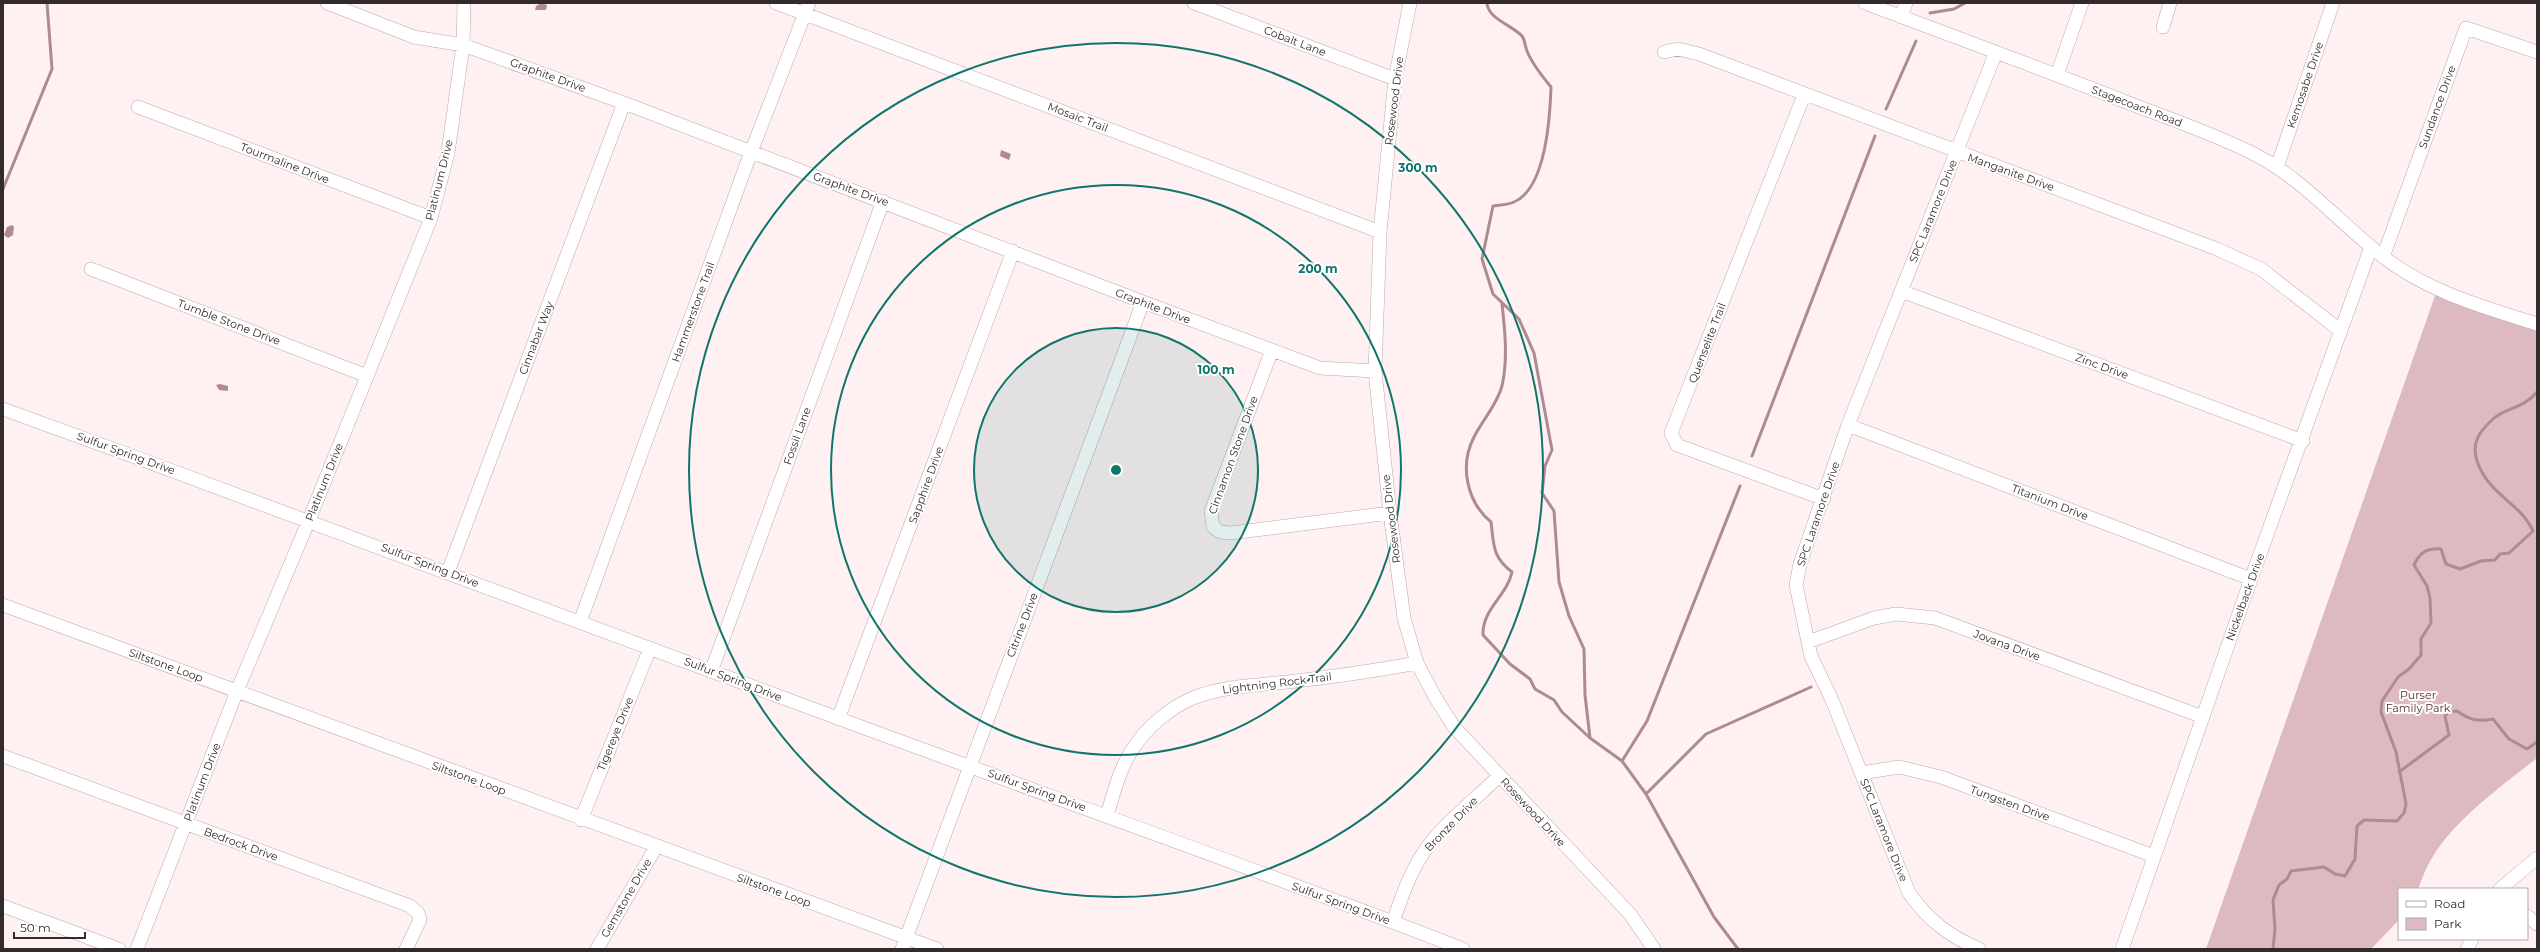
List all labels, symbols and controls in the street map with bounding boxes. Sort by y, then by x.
street label: Cobalt Lane [1262,23,1328,59]
street label: Kemosabe Drive [2284,40,2326,130]
street label: Graphite Drive [508,55,588,95]
street label: Rosewood Drive [1382,56,1406,146]
street label: Sundance Drive [2415,63,2459,150]
street label: Stagecoach Road [2090,82,2184,130]
street label: Mosaic Trail [1046,99,1110,135]
street label: Platinum Drive [422,138,456,222]
street label: Tourmaline Drive [239,140,332,187]
street label: Manganite Drive [1966,150,2057,194]
street label: SPC Laramore Drive [1906,157,1960,265]
text: 300 m [1397,160,1438,175]
street label: Graphite Drive [811,169,891,209]
street label: Hammerstone Trail [668,260,718,364]
text: 200 m [1298,261,1338,276]
street label: Graphite Drive [1113,285,1193,327]
street label: Tumble Stone Drive [176,296,283,348]
street label: Cinnabar Way [516,299,556,377]
street label: Quenselite Trail [1685,301,1729,385]
street label: Zinc Drive [2074,350,2131,382]
text: 100 m [1198,362,1234,377]
street label: Cinnamon Stone Drive [1205,394,1261,516]
street label: Fossil Lane [780,405,814,467]
street label: Sulfur Spring Drive [75,429,177,477]
street label: Platinum Drive [302,441,346,523]
street label: Sapphire Drive [906,444,947,526]
street label: SPC Laramore Drive [1793,459,1843,568]
centre of rings [1109,463,1123,477]
street label: Rosewood Drive [1379,474,1403,564]
street label: Titanium Drive [2010,481,2091,523]
street label: Sulfur Spring Drive [379,540,481,590]
street label: Nickelback Drive [2223,551,2267,643]
street label: Citrine Drive [1003,590,1041,659]
street label: Jovana Drive [1971,626,2043,664]
street label: Siltstone Loop [127,645,205,685]
street label: Sulfur Spring Drive [682,654,784,704]
street label: Lightning Rock Trail [1222,669,1332,697]
park label: Purser Family Park [2386,688,2451,715]
street label: Tigereye Drive [594,695,636,773]
street label: Platinum Drive [181,740,224,823]
street label: Siltstone Loop [430,758,508,798]
street label: Sulfur Spring Drive [986,766,1088,814]
street label: Rosewood Drive [1497,775,1569,850]
street label: SPC Laramore Drive [1857,776,1911,884]
street label: Tungsten Drive [1968,782,2052,824]
street label: Bronze Drive [1421,793,1481,854]
street label: Bedrock Drive [202,824,280,864]
street label: Gemstone Drive [598,856,655,940]
street label: Siltstone Loop [735,870,813,910]
street label: Sulfur Spring Drive [1290,879,1392,927]
legend [2398,888,2528,940]
text: Road [2434,896,2465,911]
scale bar [14,914,85,940]
text: Park [2434,916,2462,931]
text: 50 m [20,920,51,935]

